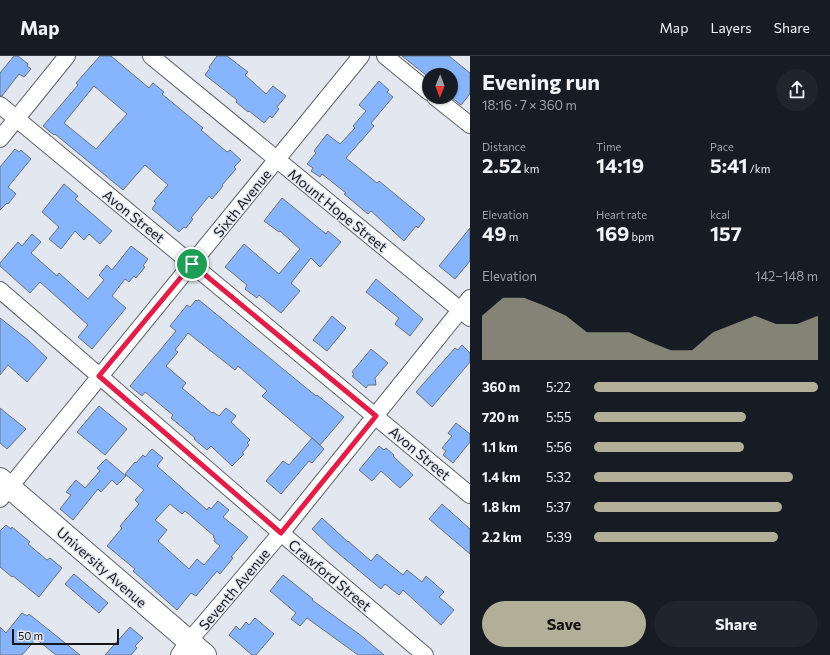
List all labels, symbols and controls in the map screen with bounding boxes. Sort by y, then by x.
text: Map [20,16,59,39]
text: Map [660,19,688,36]
text: Layers [710,19,752,36]
text: Share [774,19,810,36]
north arrow [422,68,458,104]
map controls [422,68,458,104]
text: Evening run [482,68,600,95]
button: share [776,69,818,111]
text: 18:16 · 7 × 360 m [482,97,577,113]
text: Distance [482,140,526,153]
text: Time [596,140,621,153]
text: Pace [710,140,734,153]
text: 2.52 [482,153,522,177]
text: 14:19 [596,153,644,177]
text: 5:41 [710,153,748,177]
text: km [522,162,539,175]
text: /km [748,162,770,175]
street label: Mount Hope Street [285,165,391,255]
street label: Sixth Avenue [209,166,275,240]
street label: Avon Street [100,186,169,246]
text: Elevation [482,208,528,221]
text: Heart rate [596,208,647,221]
text: kcal [710,208,730,221]
text: 49 [482,221,507,245]
text: 169 [596,221,629,245]
text: 157 [710,221,742,245]
text: m [507,230,518,243]
text: bpm [629,230,654,243]
pin [175,247,209,281]
icon: arrive [181,253,203,275]
text: Elevation [482,268,537,284]
text: 142–148 m [755,268,818,284]
text: 360 m [482,379,520,395]
text: 5:22 [546,379,571,395]
text: 720 m [482,409,519,425]
text: 5:55 [546,409,571,425]
street label: Avon Street [386,422,454,484]
text: 1.1 km [482,439,518,455]
text: 5:56 [546,439,572,455]
text: 1.4 km [482,469,521,485]
text: 5:32 [546,469,571,485]
text: 1.8 km [482,499,520,515]
text: 5:37 [546,499,571,515]
street label: University Avenue [53,523,151,611]
text: 2.2 km [482,529,522,545]
text: 5:39 [546,529,572,545]
street label: Crawford Street [285,535,375,615]
street label: Seventh Avenue [195,545,273,633]
button: Save [482,601,646,647]
button: Share [654,601,818,647]
scale bar [12,627,119,646]
text: 50 m [18,629,43,642]

